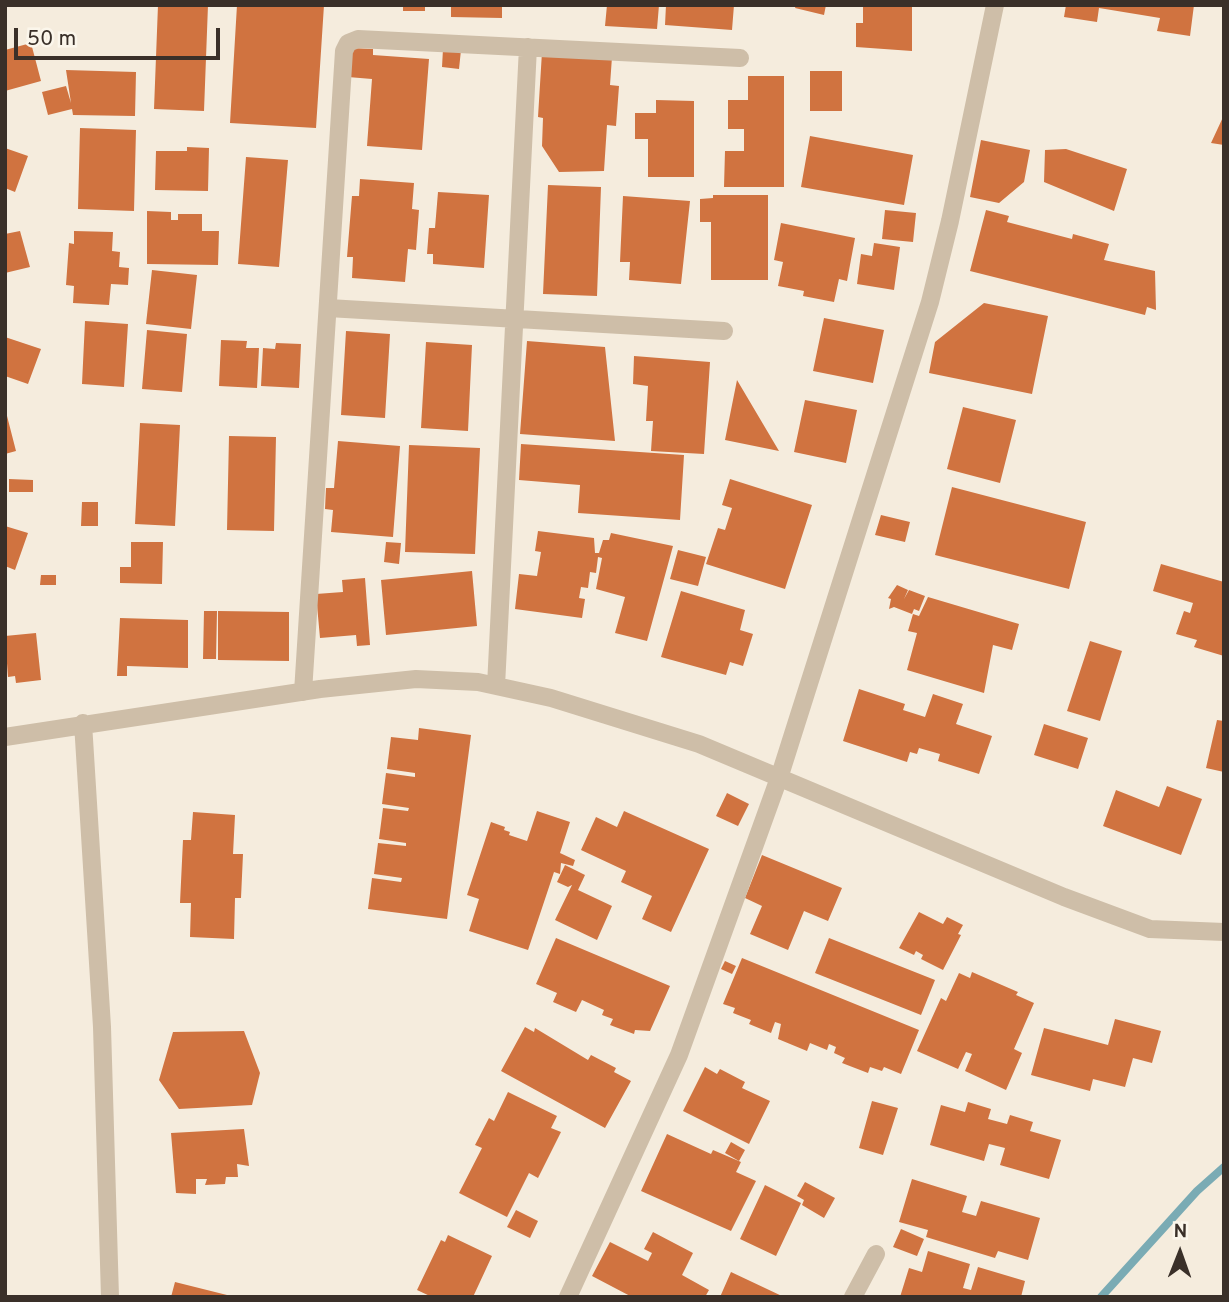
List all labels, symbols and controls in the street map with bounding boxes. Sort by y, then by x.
scale bar [18,14,224,58]
text: 50 m [27,26,76,53]
north arrow [1145,1218,1215,1288]
text: N [1173,1220,1187,1244]

